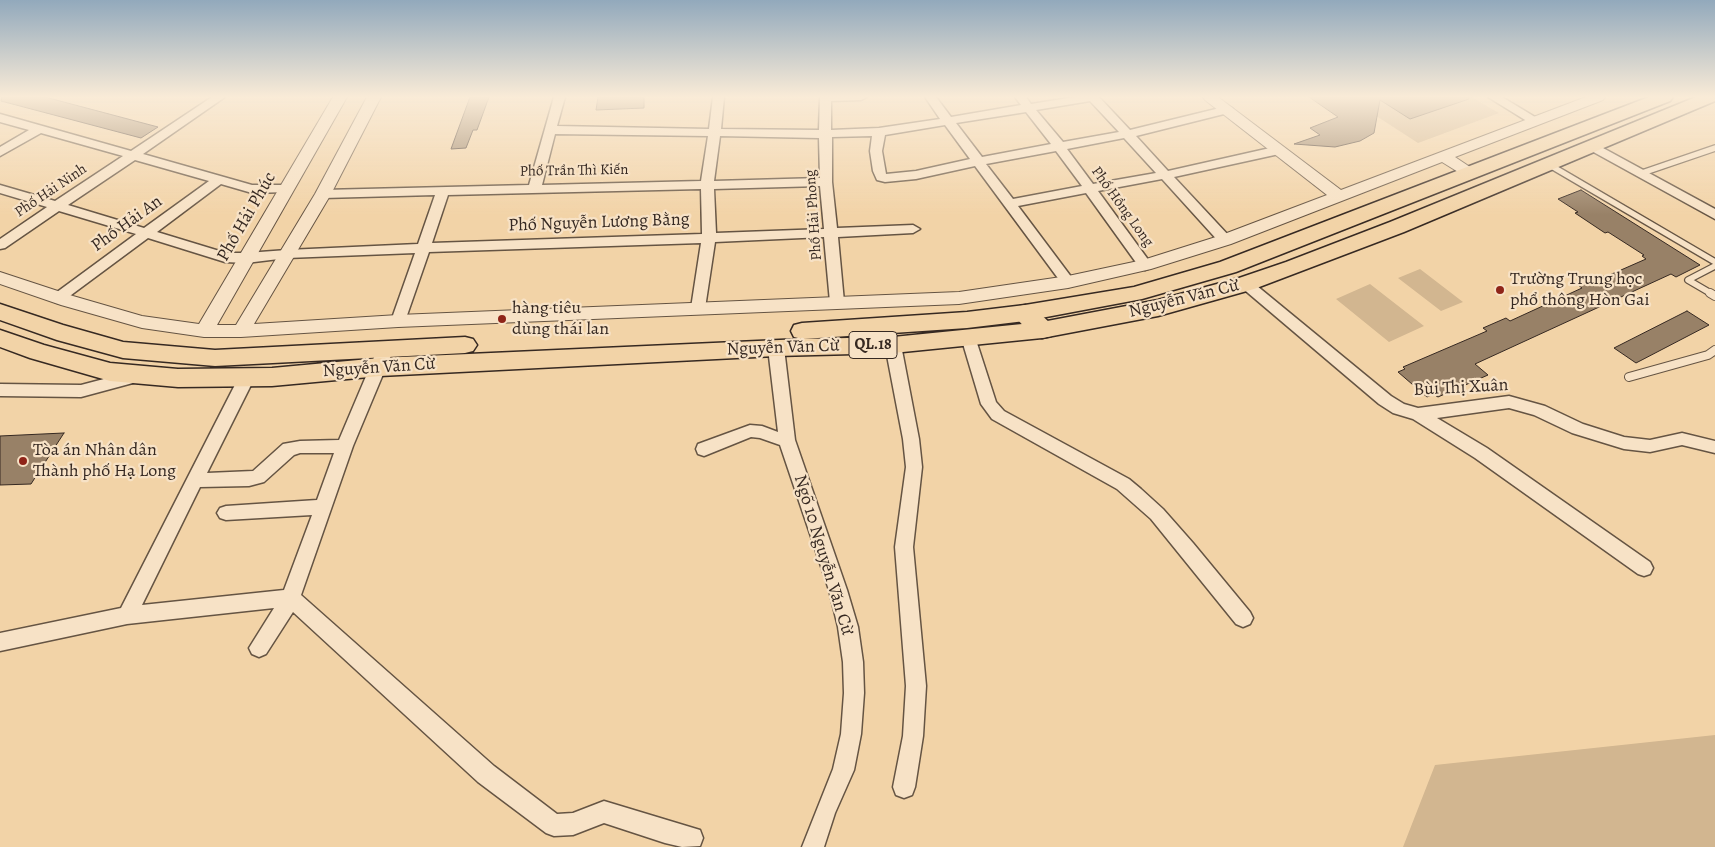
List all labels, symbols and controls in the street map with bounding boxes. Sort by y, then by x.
street label: Phố Hải Ninh [12,160,90,222]
street label: Phố Trần Thì Kiến [519,161,629,181]
street label: Phố Hồng Long [1087,163,1157,251]
street label: Phố Hải Phúc [213,169,281,265]
street label: Phố Hải Phong [802,169,826,261]
street label: Phố Hải An [87,191,167,257]
street label: Phố Nguyễn Lương Bằng [508,209,690,237]
place label: Trường Trung học phổ thông Hòn Gai [1510,269,1649,312]
street label: Nguyễn Văn Cừ [1127,275,1241,323]
marker: Trường Trung học phổ thông Hòn Gai [1494,284,1506,296]
place label: hàng tiêu dùng thái lan [512,298,609,340]
marker: hàng tiêu dùng thái lan [496,313,508,325]
road number: QL.18 [849,332,897,358]
street label: Nguyễn Văn Cừ [726,335,840,361]
street label: Nguyễn Văn Cừ [322,353,436,383]
street label: Bùi Thị Xuân [1413,375,1509,401]
place label: Tòa án Nhân dân Thành phố Hạ Long [33,440,176,482]
marker: Tòa án Nhân dân Thành phố Hạ Long [17,455,29,467]
street label: Ngõ 10 Nguyễn Văn Cừ [788,472,858,638]

